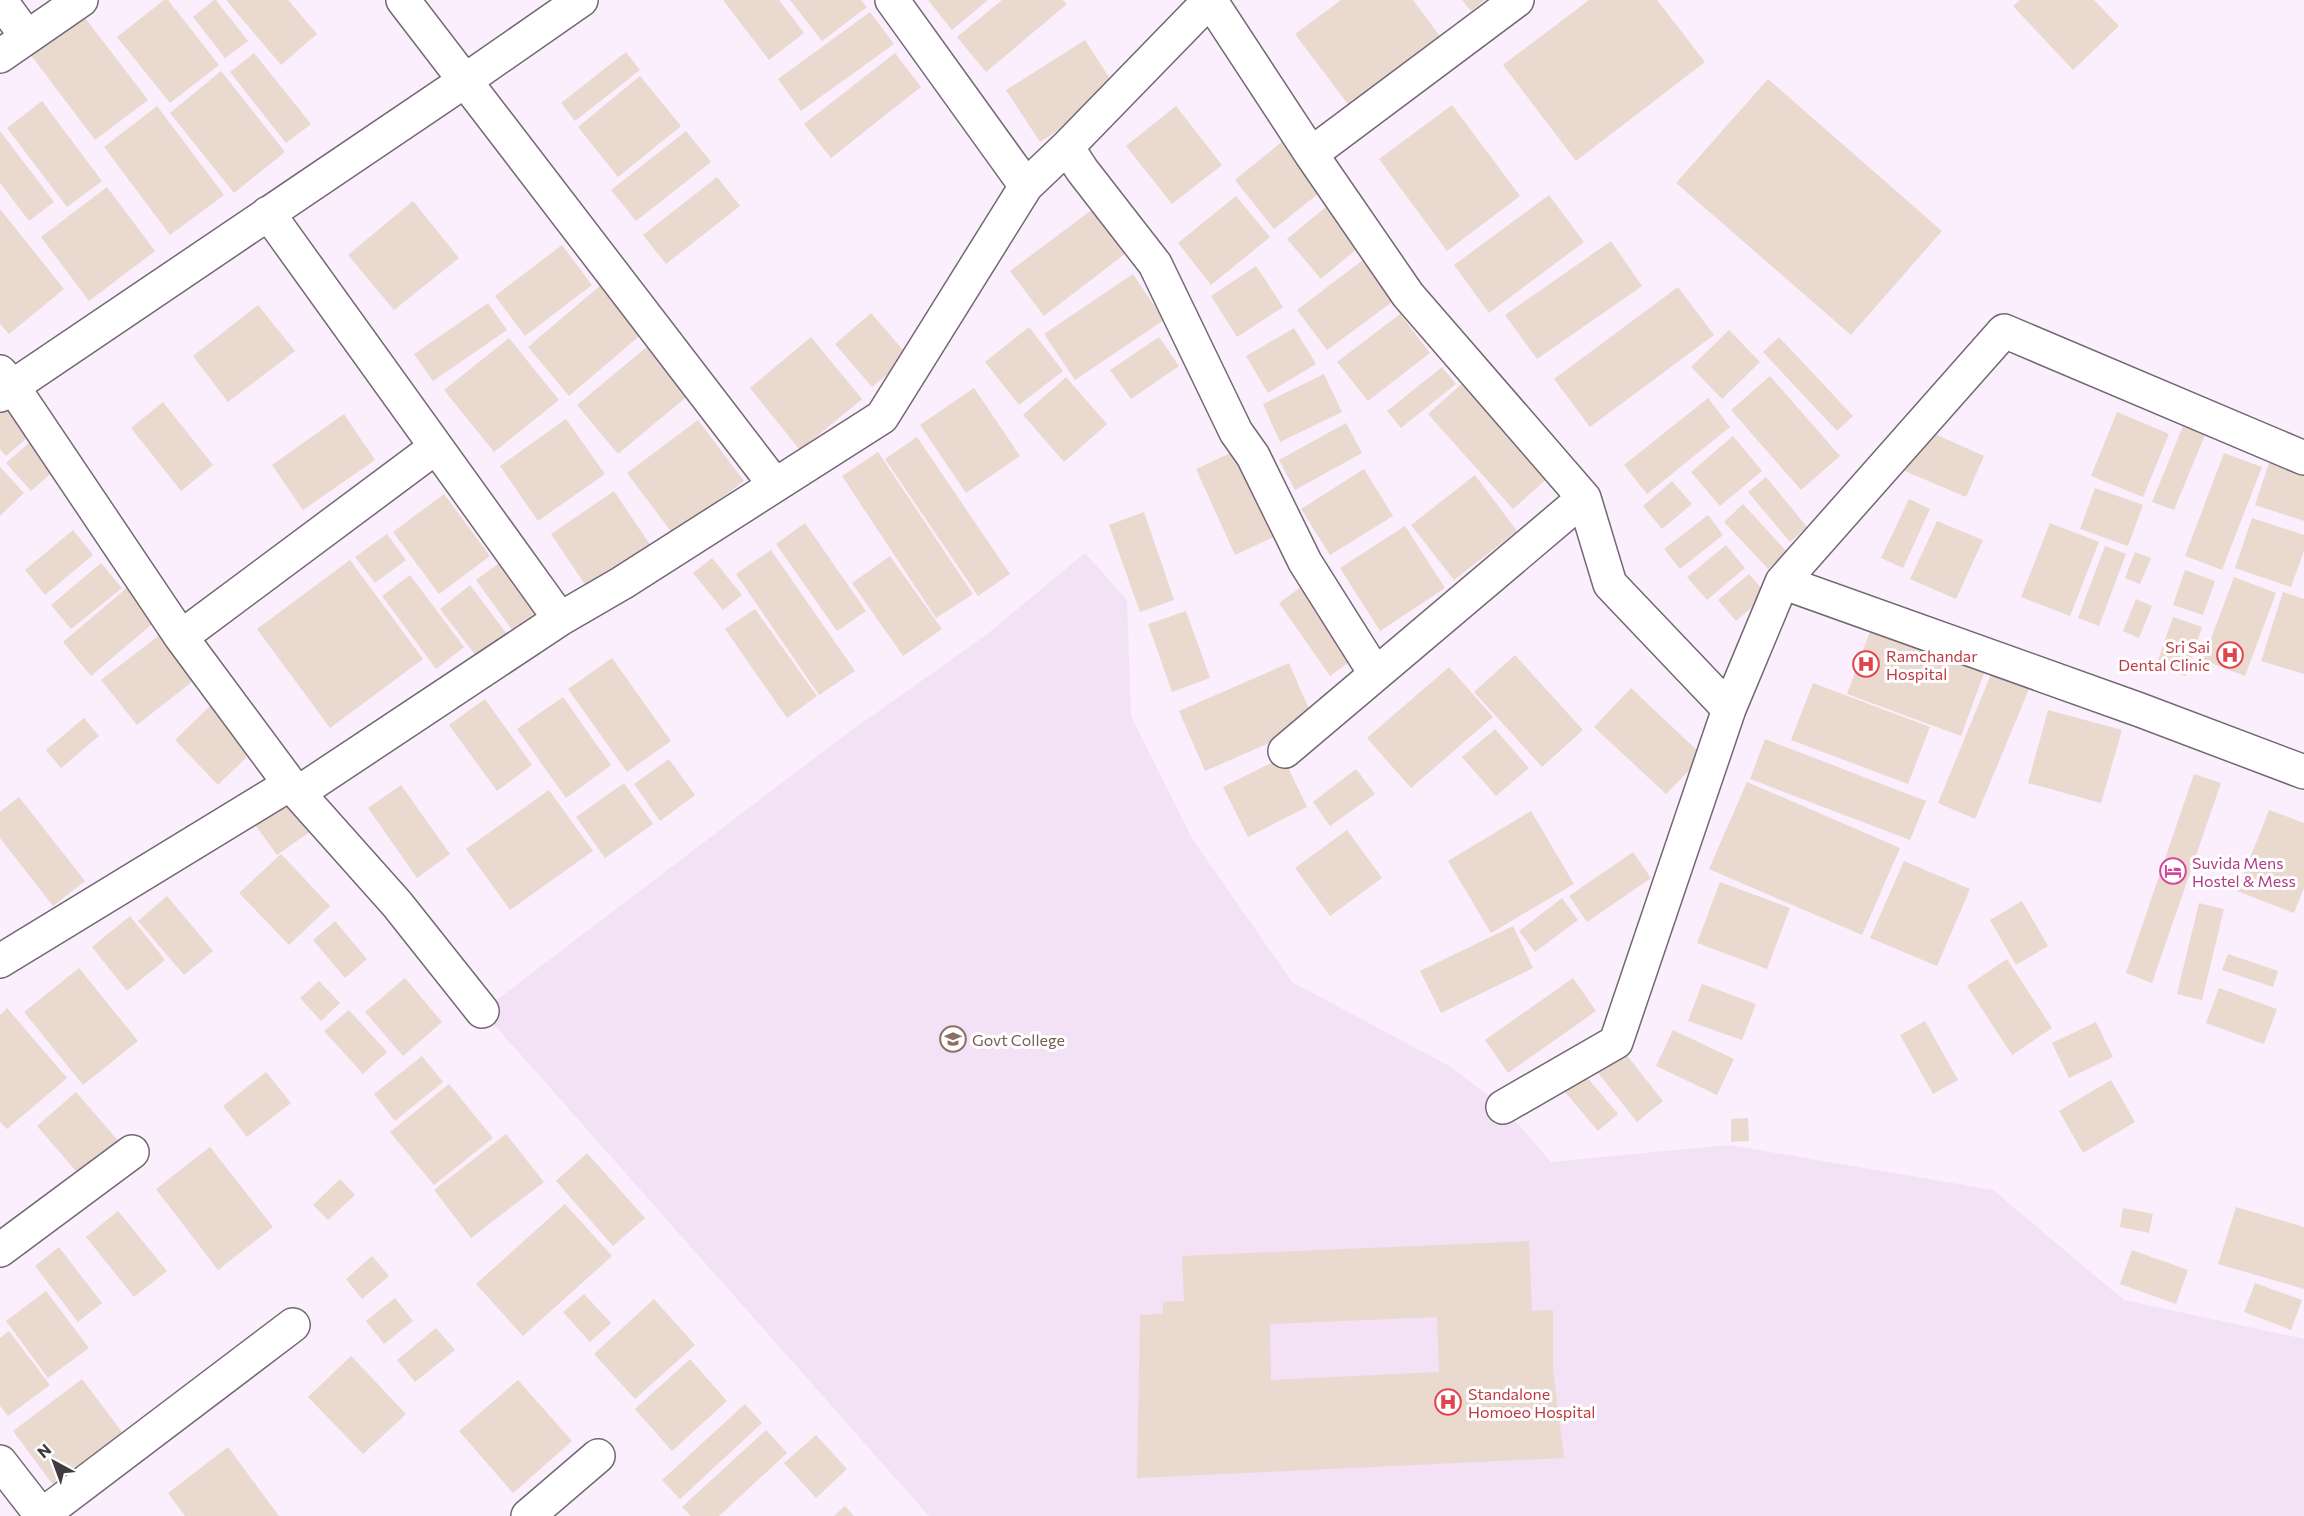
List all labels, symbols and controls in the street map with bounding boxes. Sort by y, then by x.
place label: Sri Sai Dental Clinic [2118,637,2210,674]
hospital icon: Sri Sai Dental Clinic [2215,640,2245,670]
place label: Ramchandar Hospital [1886,646,1978,683]
hospital icon: Ramchandar Hospital [1851,649,1881,679]
place label: Suvida Mens Hostel & Mess [2192,853,2296,890]
hotel icon: Suvida Mens Hostel & Mess [2158,856,2188,886]
school or university icon: Govt College [938,1024,968,1054]
place label: Govt College [972,1030,1065,1049]
place label: Standalone Homoeo Hospital [1468,1384,1595,1421]
hospital icon: Standalone Homoeo Hospital [1433,1387,1463,1417]
north arrow [24,1432,84,1492]
text: N [33,1439,55,1461]

